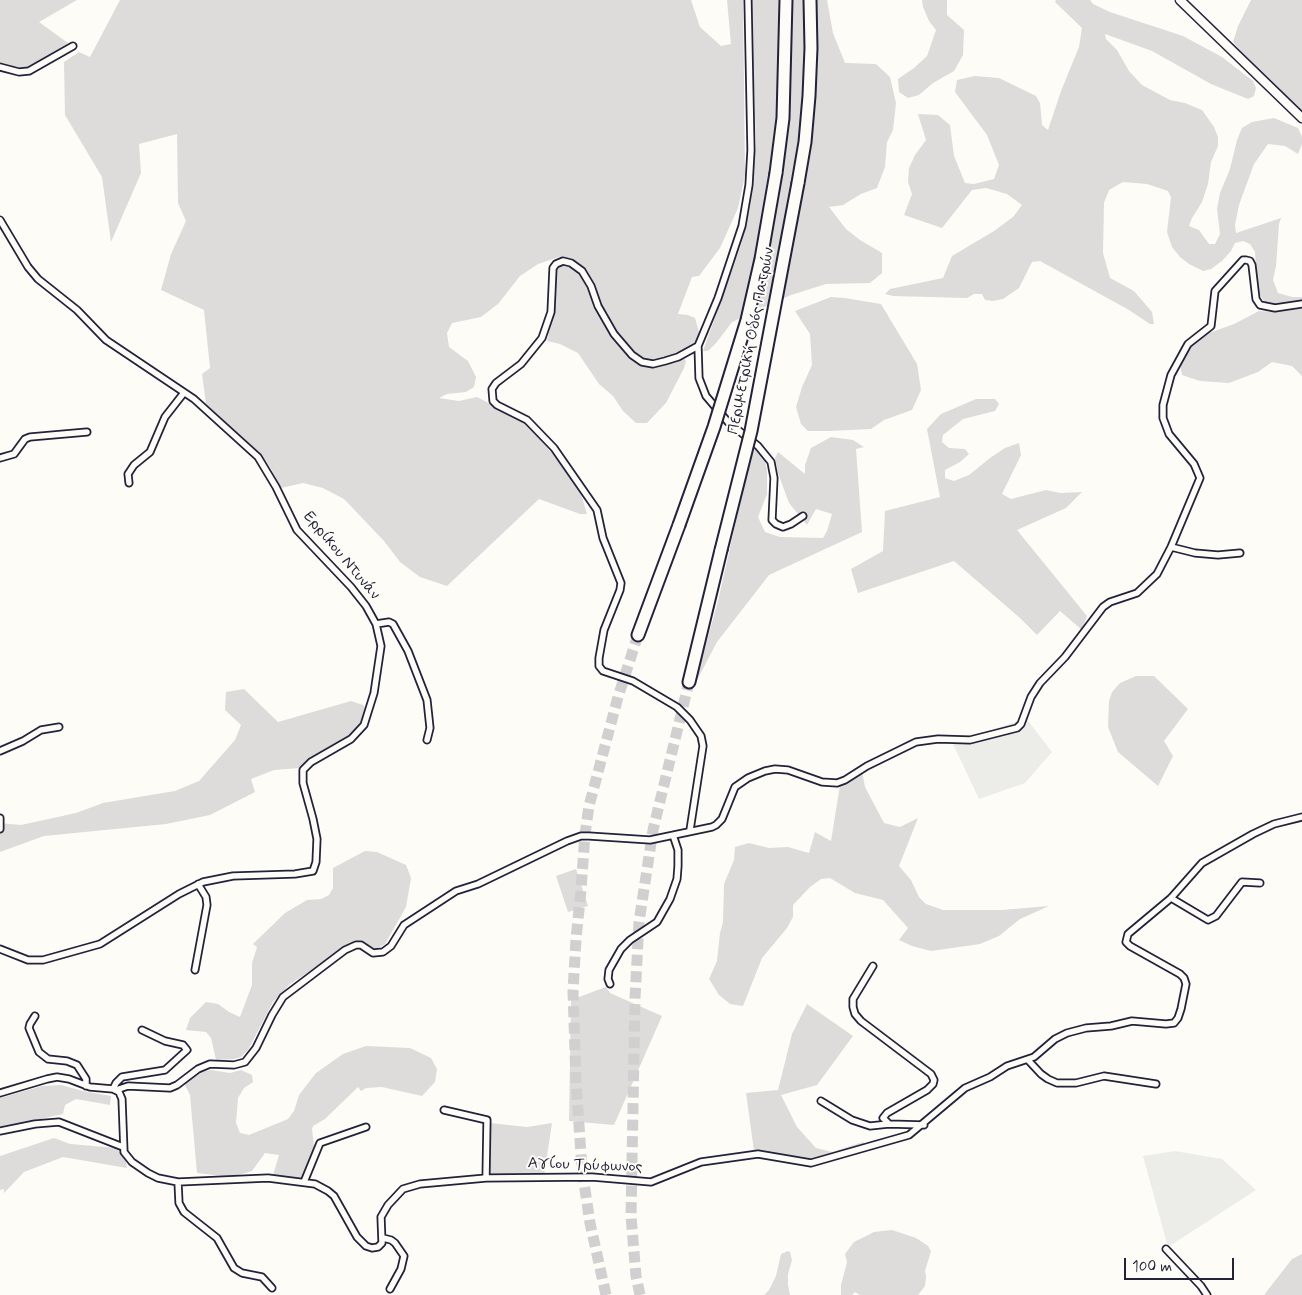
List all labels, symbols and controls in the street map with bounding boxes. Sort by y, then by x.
street label: Περιμετρική Οδός Πατρών [724,246,780,436]
street label: Ερρίκου Ντυνάν [298,508,384,604]
street label: Αγίου Τρύφωνος [527,1154,643,1178]
scale bar [1127,1248,1237,1280]
text: 100 m [1132,1257,1172,1277]

